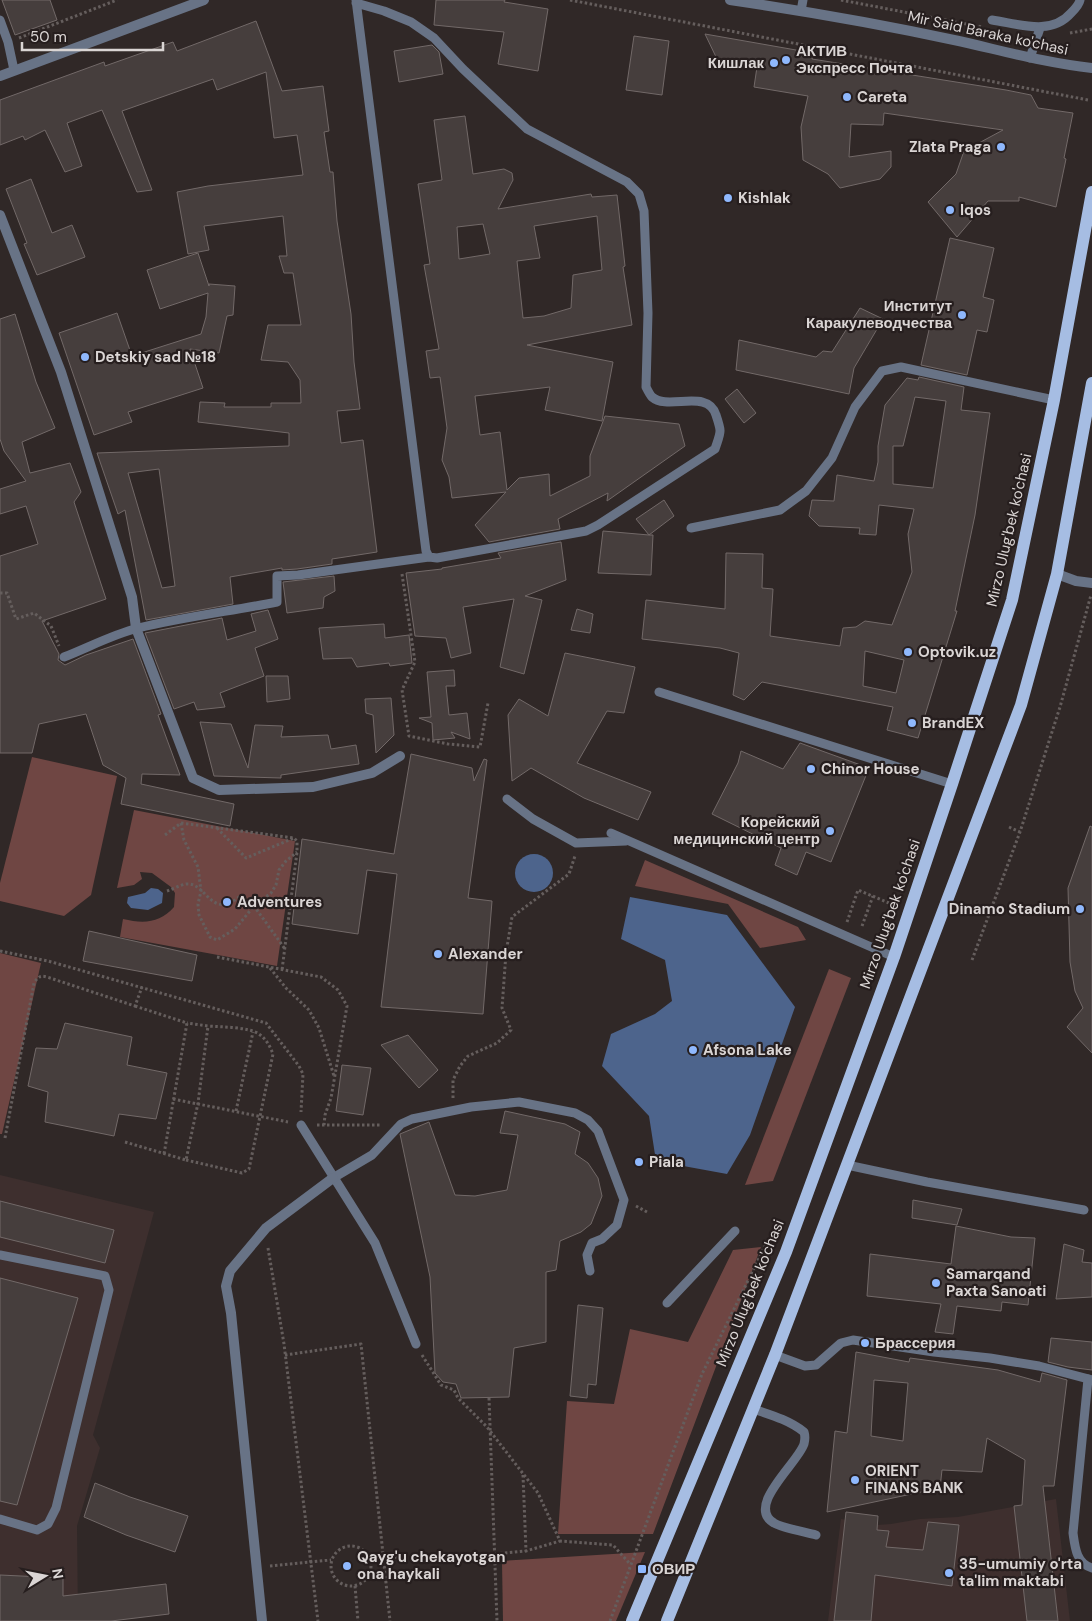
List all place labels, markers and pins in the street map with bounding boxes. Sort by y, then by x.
place label: АКТИВ Экспресс Почта [796,41,914,78]
place label: Кишлак [708,53,764,73]
marker: АКТИВ Экспресс Почта [780,54,792,66]
marker: Кишлак [768,57,780,69]
place label: Careta [857,87,907,107]
marker: Careta [841,91,853,103]
place label: Zlata Praga [909,137,991,157]
marker: Zlata Praga [995,141,1007,153]
place label: Kishlak [738,188,791,208]
marker: Kishlak [722,192,734,204]
place label: Iqos [960,200,991,220]
marker: Iqos [944,204,956,216]
place label: Институт Каракулеводчества [806,296,953,333]
marker: Институт Каракулеводчества [956,309,968,321]
place label: Detskiy sad №18 [95,347,216,367]
marker: Detskiy sad №18 [79,351,91,363]
place label: Optovik.uz [918,642,996,662]
marker: Optovik.uz [902,646,914,658]
place label: BrandEX [922,713,984,733]
marker: BrandEX [906,717,918,729]
place label: Chinor House [821,759,920,779]
marker: Chinor House [805,763,817,775]
place label: Корейский медицинский центр [673,812,820,849]
marker: Корейский медицинский центр [824,825,836,837]
place label: Adventures [237,892,322,912]
marker: Adventures [221,896,233,908]
place label: Dinamo Stadium [949,899,1070,919]
marker: Dinamo Stadium [1074,903,1086,915]
place label: Alexander [448,944,523,964]
marker: Alexander [432,948,444,960]
place label: Afsona Lake [703,1040,792,1060]
marker: Afsona Lake [687,1044,699,1056]
place label: Piala [649,1152,684,1172]
marker: Piala [633,1156,645,1168]
place label: Samarqand Paxta Sanoati [946,1264,1046,1301]
marker: Samarqand Paxta Sanoati [930,1277,942,1289]
place label: Брассерия [875,1333,955,1353]
marker: Брассерия [859,1337,871,1349]
place label: ORIENT FINANS BANK [865,1461,964,1498]
marker: ORIENT FINANS BANK [849,1474,861,1486]
place label: Qayg'u chekayotgan ona haykali [357,1547,506,1584]
place label: 35-umumiy o'rta ta'lim maktabi [959,1554,1082,1591]
place label: ОВИР [652,1559,695,1579]
marker: Qayg'u chekayotgan ona haykali [341,1560,353,1572]
marker: ОВИР [636,1563,648,1575]
marker: 35-umumiy o'rta ta'lim maktabi [943,1567,955,1579]

